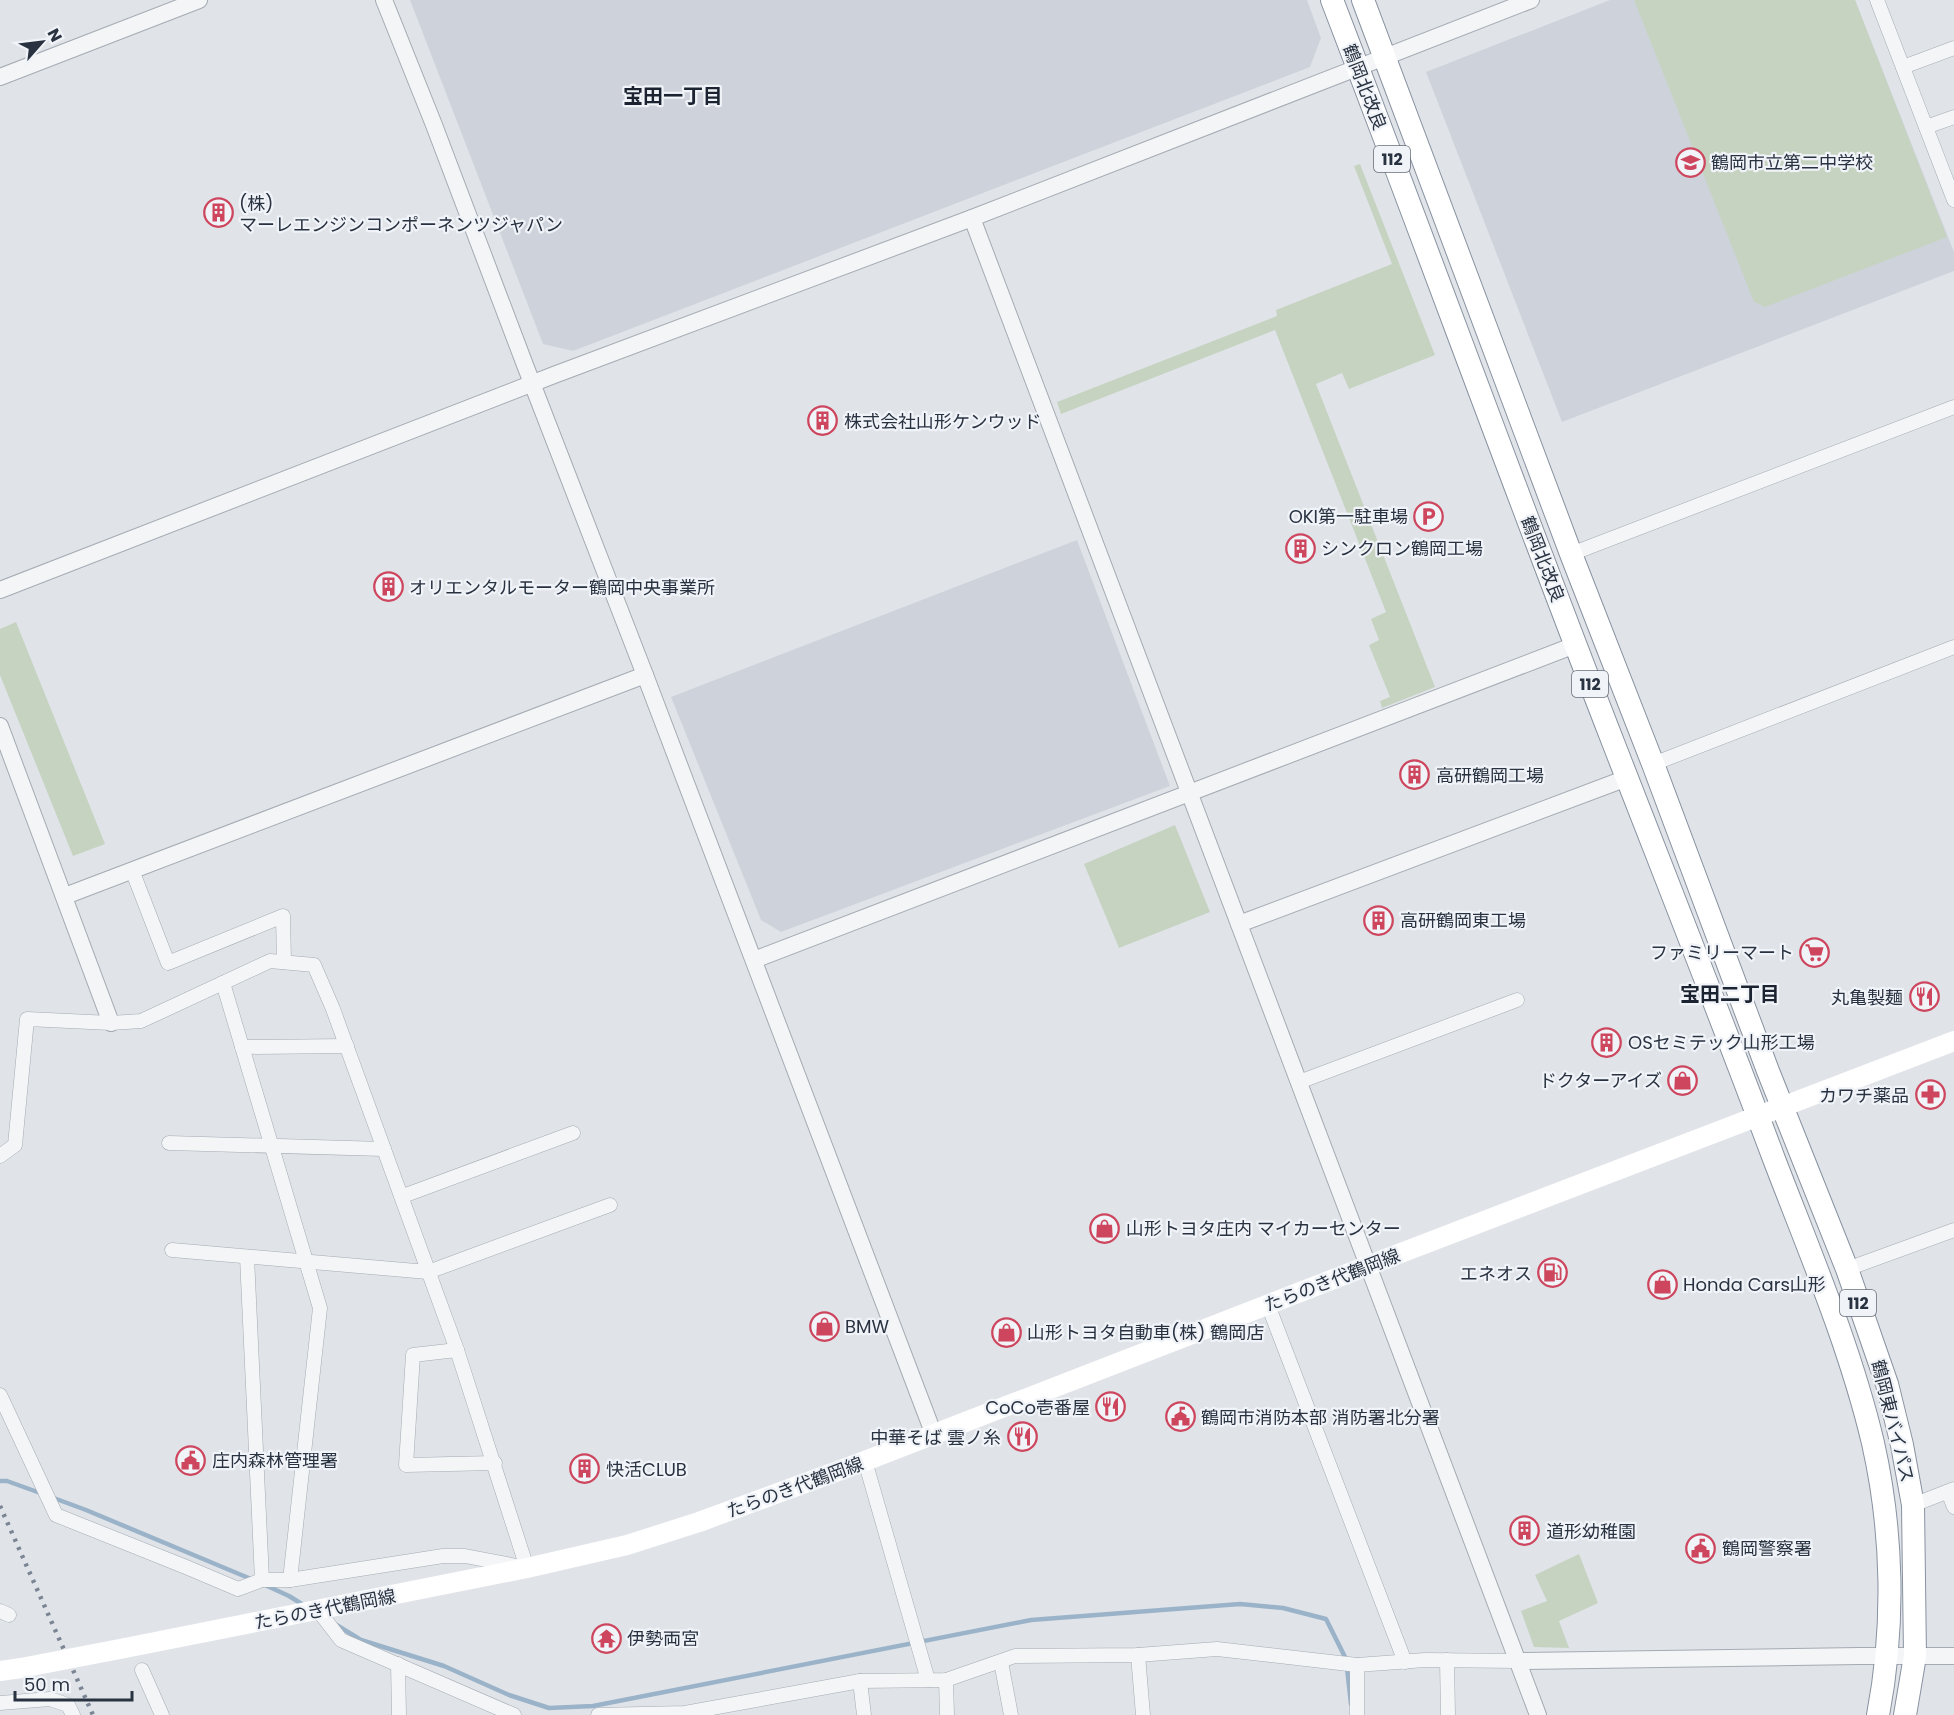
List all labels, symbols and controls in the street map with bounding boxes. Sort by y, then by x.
north arrow [12,12,72,72]
text: N [42,24,68,46]
street label: 鶴岡北改良 [1337,41,1393,133]
district label: 宝田一丁目 [623,82,723,110]
road number: 112 [1374,146,1410,172]
school or university icon: 鶴岡市立第二中学校 [1674,146,1706,178]
place label: 鶴岡市立第二中学校 [1711,150,1873,175]
place label: (株) マーレエンジンコンポーネンツジャパン [239,191,563,237]
building icon: (株) マーレエンジンコンポーネンツジャパン [202,197,234,229]
building icon: 株式会社山形ケンウッド [807,405,839,437]
place label: 株式会社山形ケンウッド [844,409,1041,434]
parking icon: OKI第一駐車場 [1413,500,1445,532]
place label: OKI第一駐車場 [1289,504,1408,529]
street label: 鶴岡北改良 [1515,513,1571,605]
building icon: シンクロン鶴岡工場 [1284,532,1316,564]
place label: シンクロン鶴岡工場 [1321,536,1483,561]
building icon: オリエンタルモーター鶴岡中央事業所 [372,571,404,603]
place label: オリエンタルモーター鶴岡中央事業所 [409,575,715,600]
road number: 112 [1572,671,1608,697]
building icon: 高研鶴岡工場 [1399,759,1431,791]
place label: 高研鶴岡工場 [1436,763,1544,788]
building icon: 高研鶴岡東工場 [1363,904,1395,936]
place label: 高研鶴岡東工場 [1400,908,1526,933]
supermarket icon: ファミリーマート [1799,936,1831,968]
place label: ファミリーマート [1650,940,1794,965]
district label: 宝田二丁目 [1680,980,1780,1008]
restaurant icon: 丸亀製麺 [1908,981,1940,1013]
place label: 丸亀製麺 [1831,985,1903,1010]
building icon: OSセミテック山形工場 [1591,1026,1623,1058]
place label: OSセミテック山形工場 [1628,1030,1815,1055]
shop icon: ドクターアイズ [1667,1064,1699,1096]
place label: ドクターアイズ [1539,1068,1662,1093]
pharmacy icon: カワチ薬品 [1914,1079,1946,1111]
place label: カワチ薬品 [1819,1083,1909,1108]
shop icon: 山形トヨタ庄内 マイカーセンター [1089,1212,1121,1244]
place label: 山形トヨタ庄内 マイカーセンター [1126,1216,1401,1241]
street label: たらのき代鶴岡線 [1261,1243,1403,1317]
fuel station icon: エネオス [1537,1257,1569,1289]
place label: エネオス [1460,1261,1532,1286]
shop icon: Honda Cars山形 [1646,1268,1678,1300]
place label: Honda Cars山形 [1683,1272,1826,1297]
road number: 112 [1840,1290,1876,1316]
shop icon: BMW [808,1310,840,1342]
place label: BMW [845,1314,890,1339]
shop icon: 山形トヨタ自動車(株) 鶴岡店 [990,1316,1022,1348]
place label: 山形トヨタ自動車(株) 鶴岡店 [1027,1320,1264,1345]
street label: 鶴岡東バイパス [1866,1357,1920,1485]
restaurant icon: CoCo壱番屋 [1095,1391,1127,1423]
place label: CoCo壱番屋 [985,1395,1090,1420]
public building icon: 鶴岡市消防本部 消防署北分署 [1164,1401,1196,1433]
place label: 鶴岡市消防本部 消防署北分署 [1201,1405,1440,1430]
restaurant icon: 中華そば 雲ノ糸 [1006,1421,1038,1453]
place label: 中華そば 雲ノ糸 [870,1425,1001,1450]
public building icon: 庄内森林管理署 [175,1444,207,1476]
place label: 庄内森林管理署 [212,1448,338,1473]
street label: たらのき代鶴岡線 [723,1451,867,1523]
building icon: 快活CLUB [569,1453,601,1485]
place label: 快活CLUB [606,1457,687,1482]
building icon: 道形幼稚園 [1509,1515,1541,1547]
place label: 道形幼稚園 [1546,1519,1636,1544]
public building icon: 鶴岡警察署 [1685,1532,1717,1564]
place label: 鶴岡警察署 [1722,1536,1812,1561]
street label: たらのき代鶴岡線 [252,1583,398,1635]
temple icon: 伊勢両宮 [590,1622,622,1654]
place label: 伊勢両宮 [627,1626,699,1651]
scale bar [15,1664,132,1702]
text: 50 m [24,1672,70,1697]

